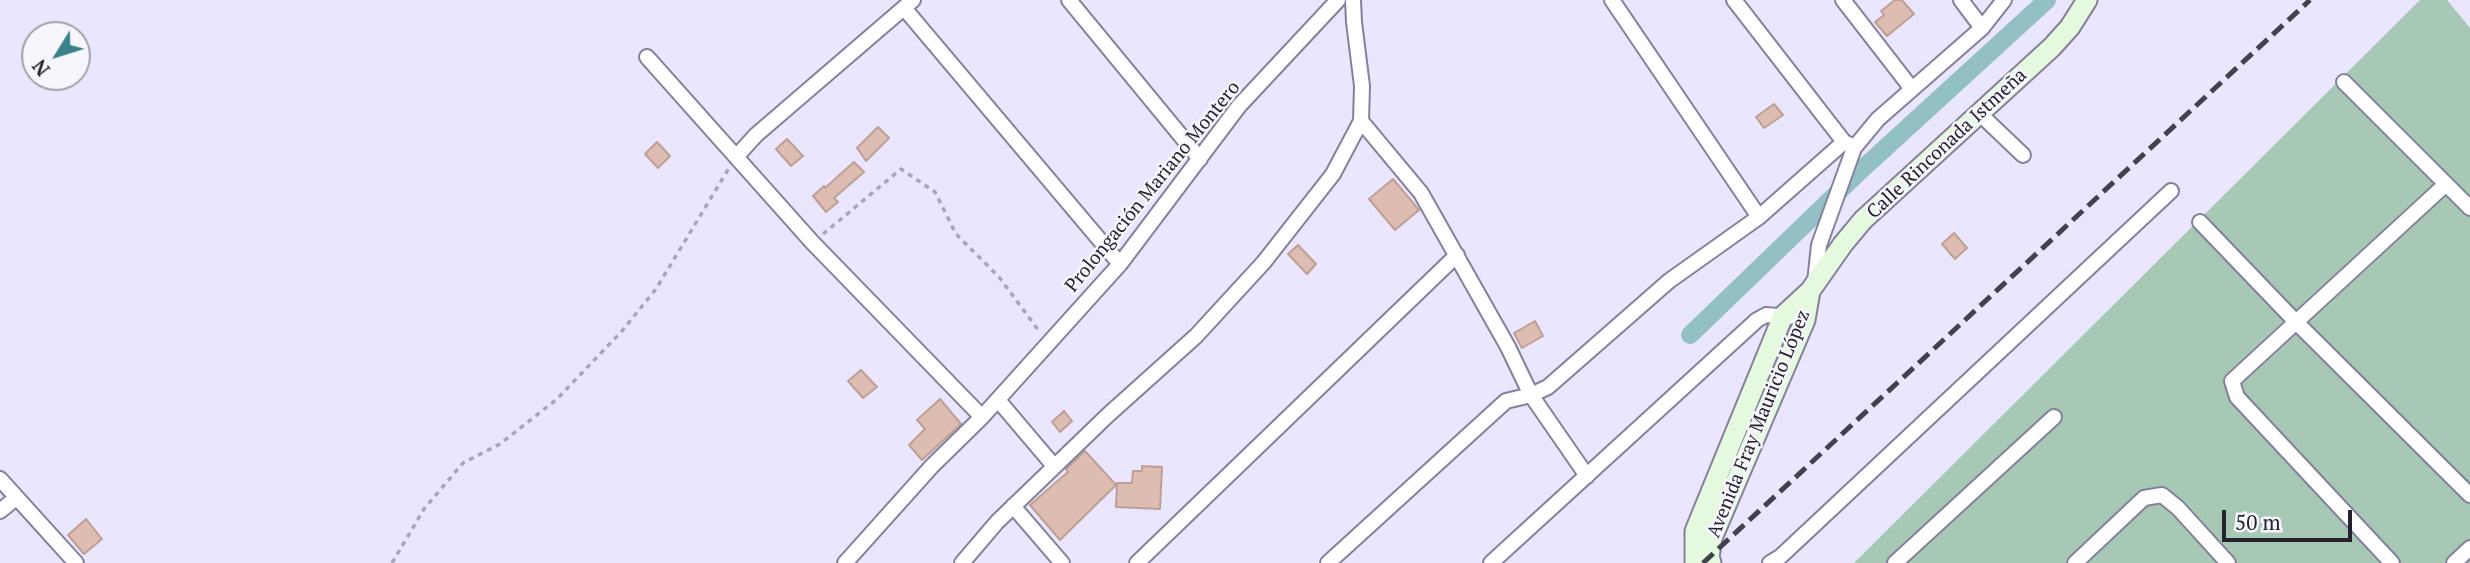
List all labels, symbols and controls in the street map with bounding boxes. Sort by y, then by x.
north arrow [21,21,91,91]
text: N [26,55,55,81]
street label: Calle Rinconada Istmeña [1862,64,2032,224]
street label: Prolongación Mariano Montero [1061,77,1245,297]
street label: Avenida Fray Mauricio López [1703,307,1815,541]
scale bar [2225,496,2354,540]
text: 50 m [2235,508,2281,536]

